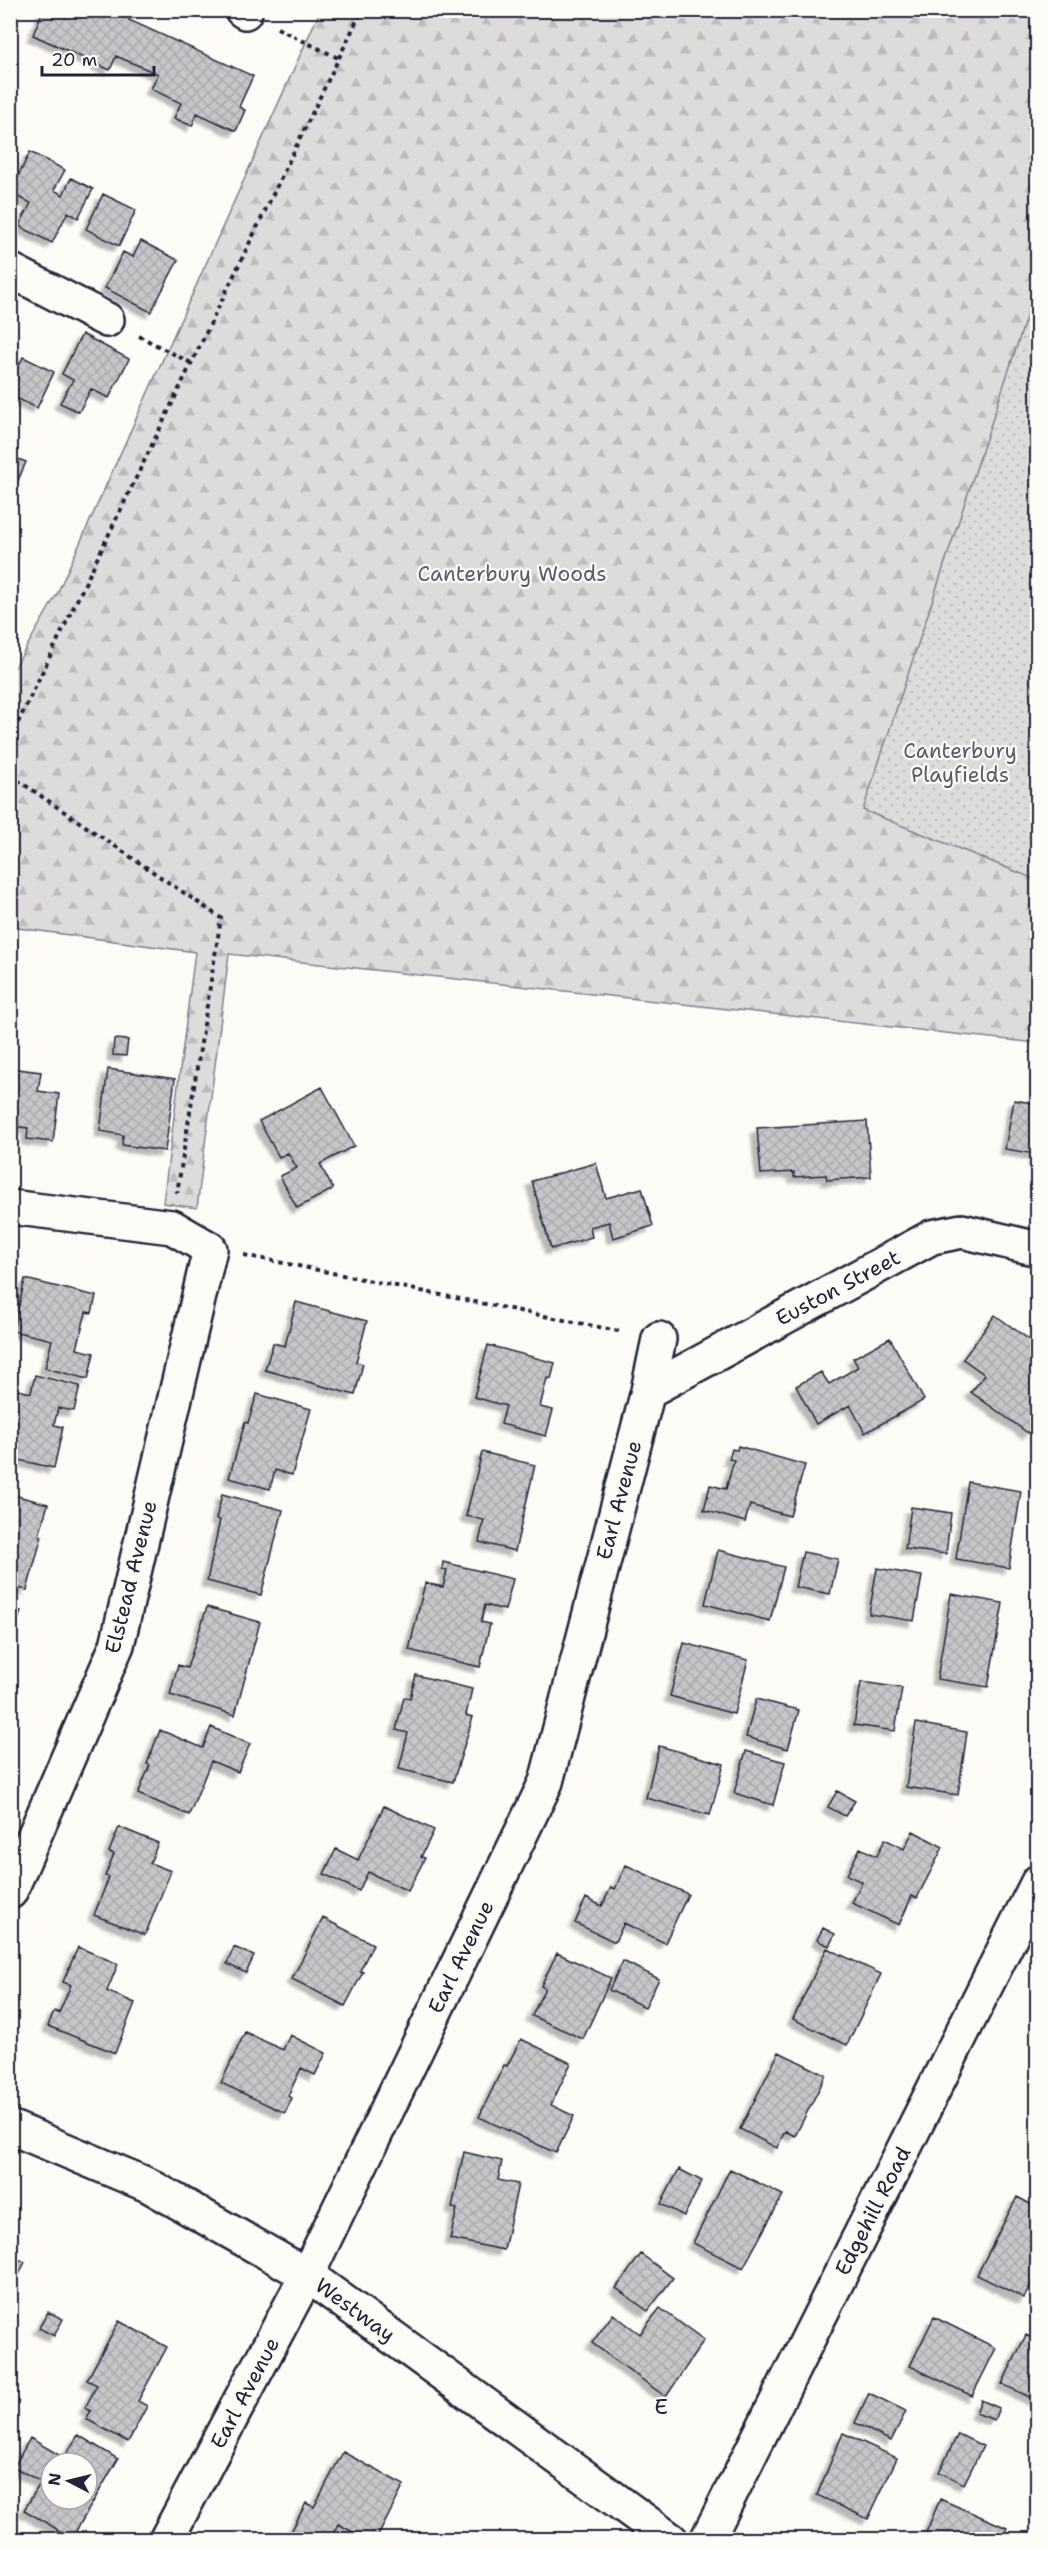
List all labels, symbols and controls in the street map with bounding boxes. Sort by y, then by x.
scale bar [42,39,154,77]
text: 20 m [51,48,97,72]
park label: Canterbury Woods [417,560,607,588]
park label: Canterbury Playfields [903,737,1017,789]
street label: Euston Street [771,1243,905,1333]
street label: Earl Avenue [590,1437,648,1563]
street label: Elstead Avenue [98,1498,164,1656]
street label: Earl Avenue [422,1896,500,2018]
street label: Edgehill Road [829,2142,917,2280]
street label: Westway [309,2271,401,2349]
street label: Earl Avenue [204,2332,286,2454]
district label: E [654,2392,670,2421]
north arrow [39,2451,99,2511]
text: N [43,2472,66,2487]

